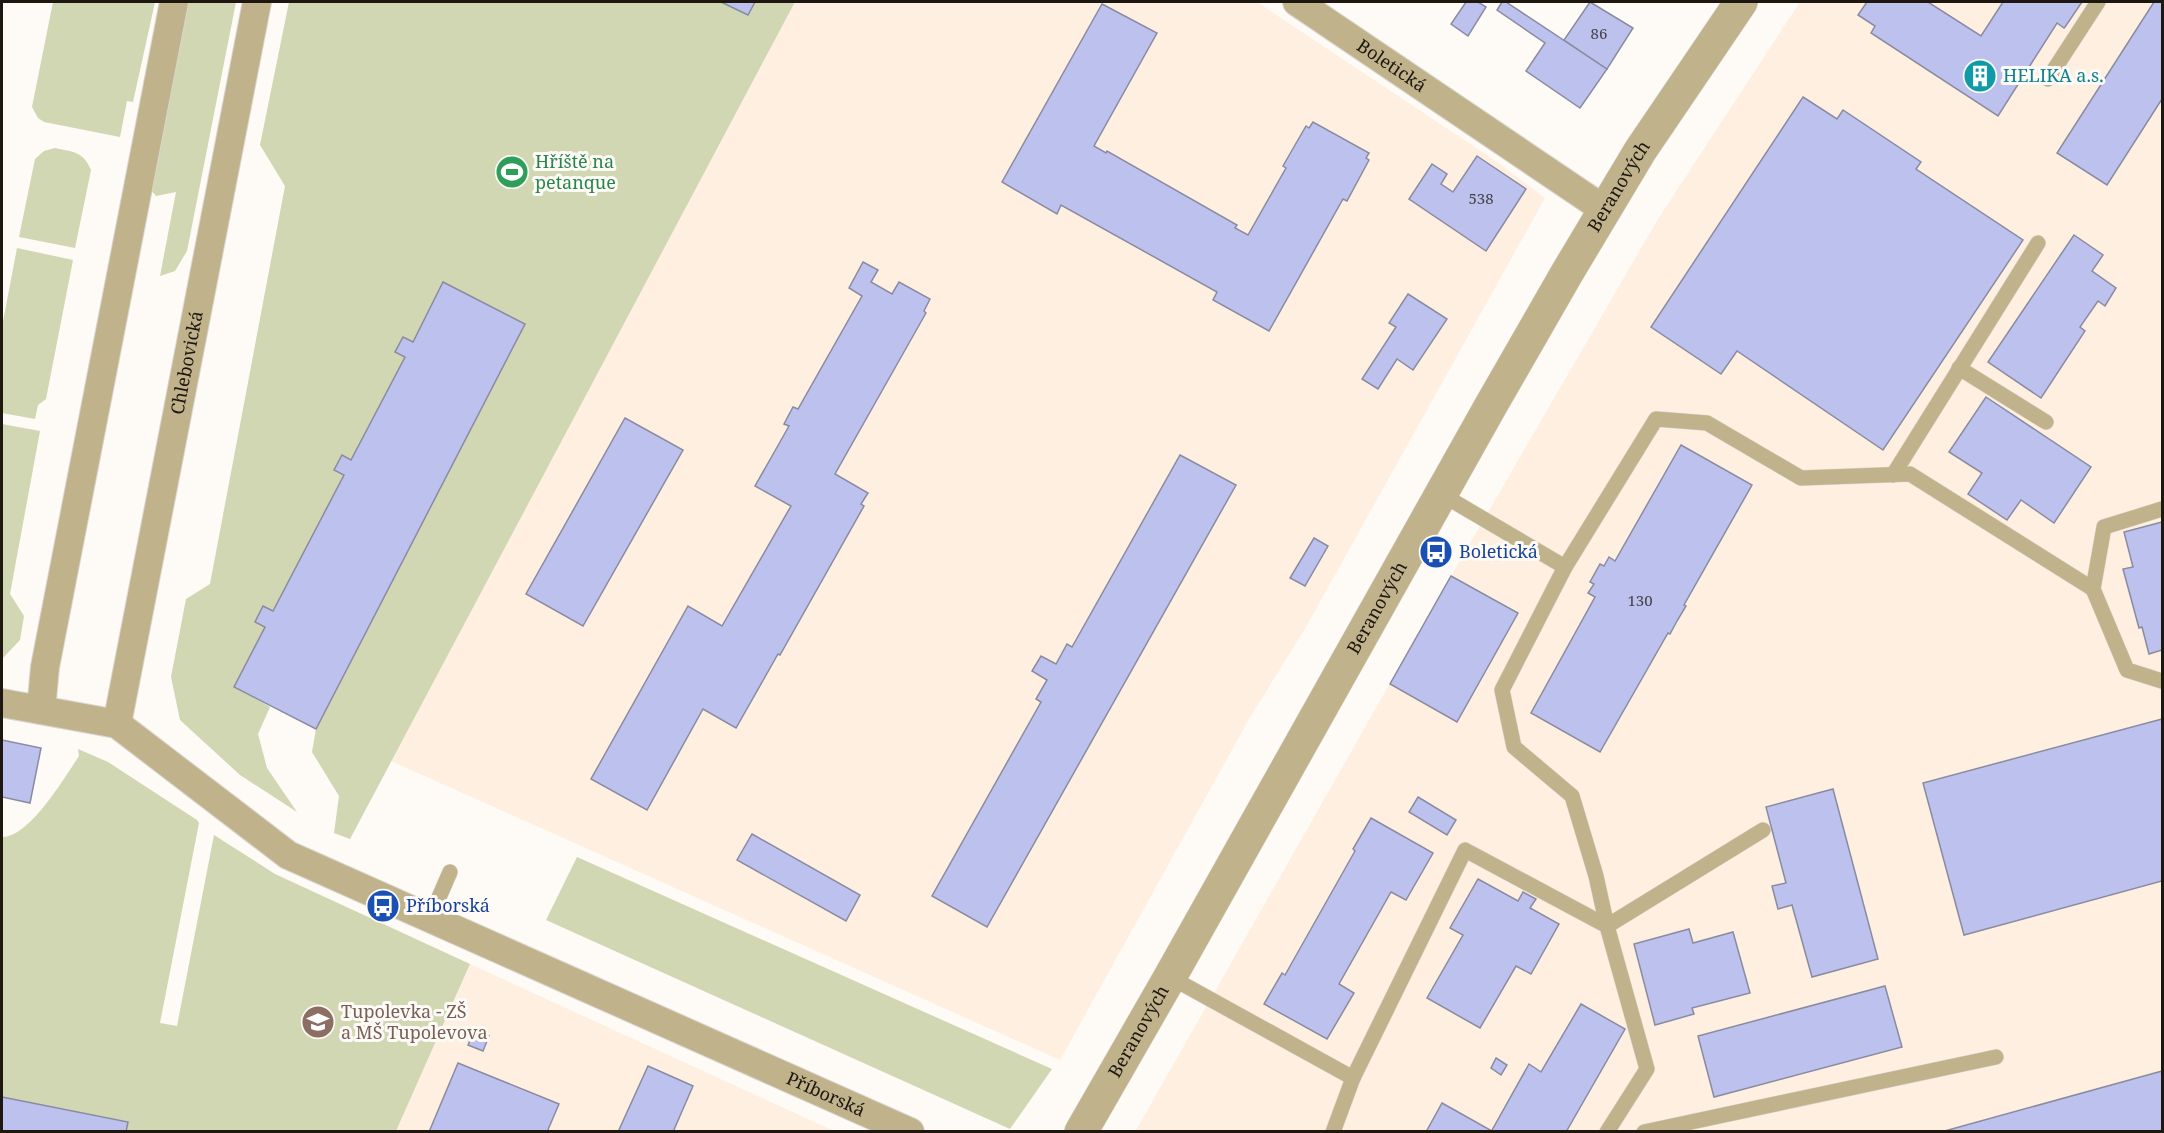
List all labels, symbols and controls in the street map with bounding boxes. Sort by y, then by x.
house number: 86 [1591,23,1607,43]
street label: Boletická [1353,33,1432,97]
building icon: HELIKA a.s. [1962,58,1998,94]
place label: HELIKA a.s. [2003,63,2104,87]
street label: Beranových [1581,135,1655,236]
place label: Hříště na petanque [535,149,616,194]
sports icon: Hříště na petanque [494,154,530,190]
house number: 538 [1468,188,1494,208]
street label: Chlebovická [164,309,208,416]
bus stop icon: Boletická [1418,534,1454,570]
place label: Boletická [1459,539,1538,563]
street label: Beranových [1341,557,1412,658]
house number: 130 [1627,590,1653,610]
bus stop icon: Příborská [365,888,401,924]
place label: Příborská [406,893,490,917]
street label: Beranových [1102,980,1174,1081]
place label: Tupolevka - ZŠ a MŠ Tupolevova [341,999,488,1044]
school or university icon: Tupolevka - ZŠ a MŠ Tupolevova [300,1004,336,1040]
street label: Příborská [783,1066,869,1122]

